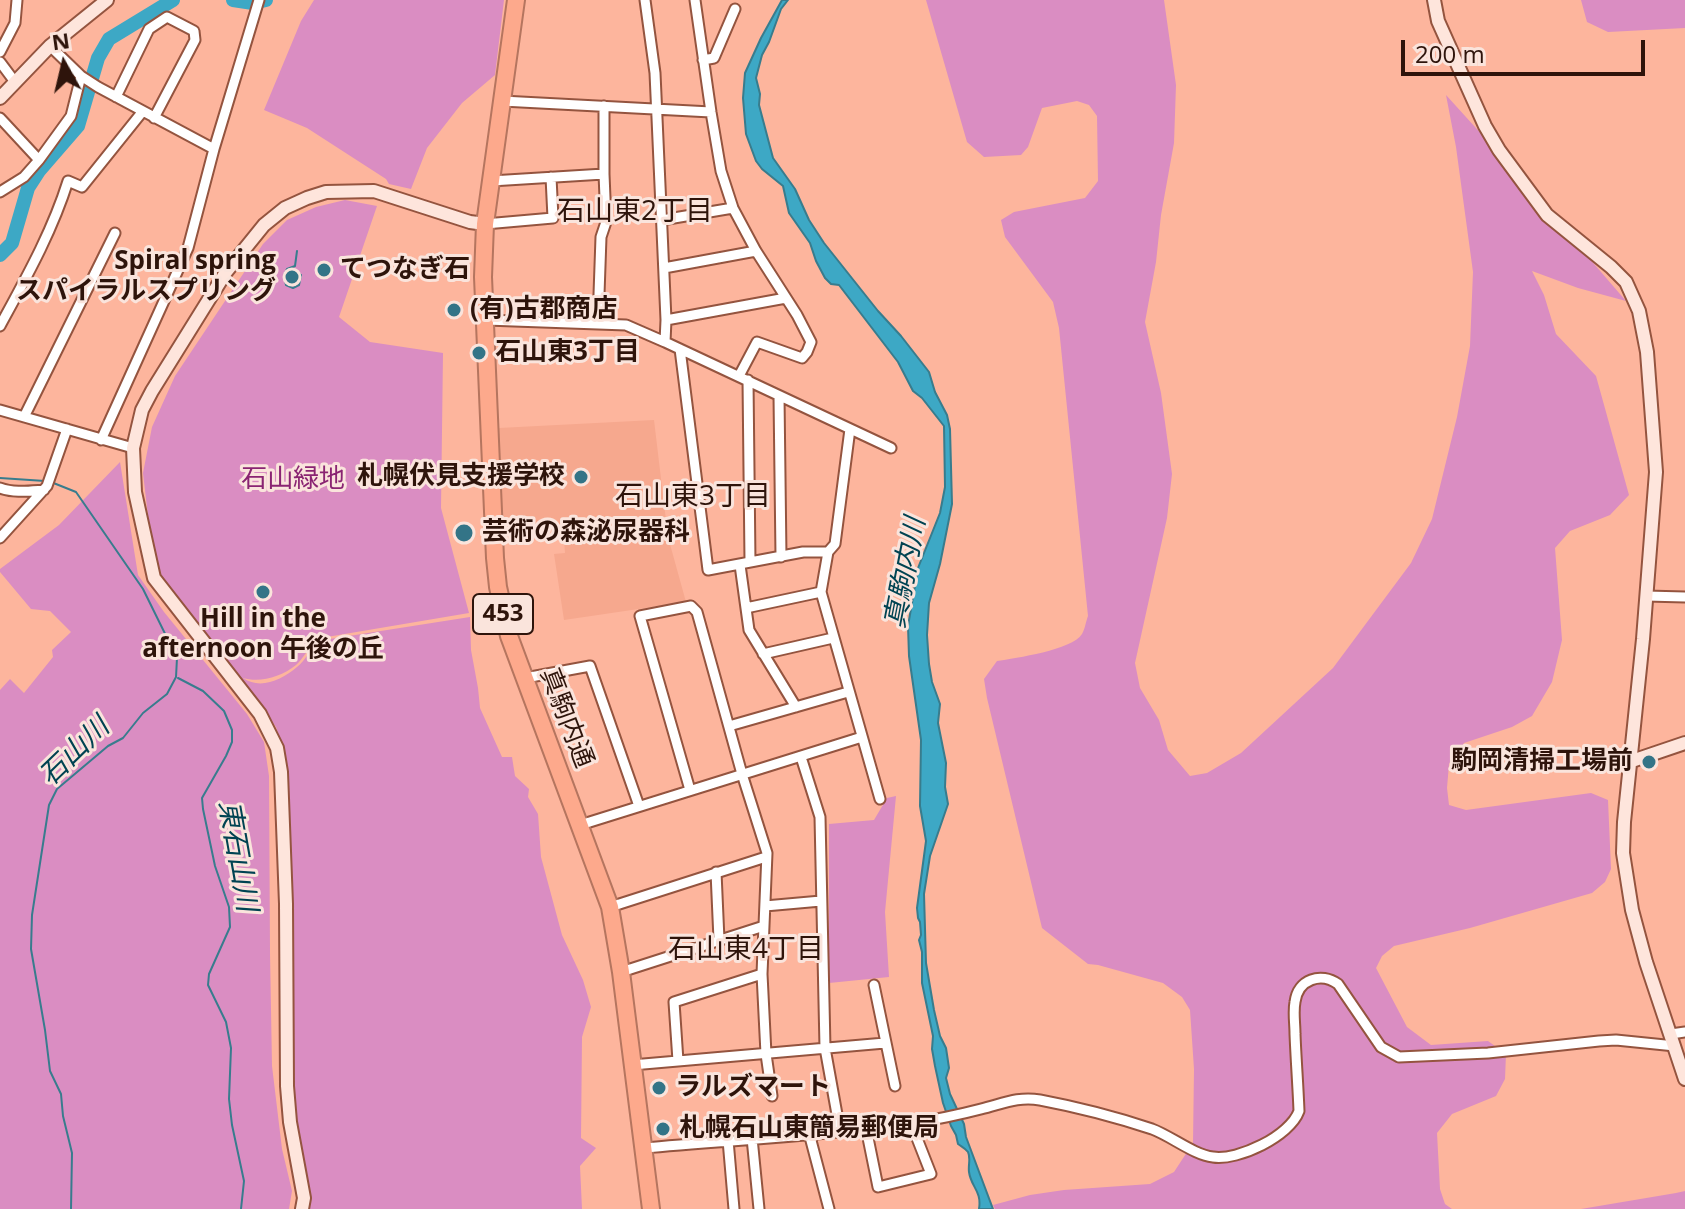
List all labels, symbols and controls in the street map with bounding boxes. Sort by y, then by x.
north arrow [24,24,104,104]
text: N [50,24,72,56]
scale bar [1405,24,1649,74]
text: 200 m [1415,37,1485,70]
district label: 石山東2丁目 [557,195,713,229]
place label: Spiral spring スパイラルスプリング [16,246,276,308]
place label: てつなぎ石 [340,254,470,286]
marker: てつなぎ石 [315,261,333,279]
marker: Spiral spring スパイラルスプリング [283,268,301,286]
place label: (有)古郡商店 [470,294,618,326]
marker: (有)古郡商店 [445,301,463,319]
place label: 石山東3丁目 [495,337,640,369]
marker: 石山東3丁目 [470,344,488,362]
place label: 札幌伏見支援学校 [357,461,565,493]
park label: 石山緑地 [241,464,345,496]
marker: 札幌伏見支援学校 [572,468,590,486]
district label: 石山東3丁目 [615,480,771,514]
water label: 真駒内川 [879,515,933,631]
place label: 芸術の森泌尿器科 [482,517,690,549]
marker: 芸術の森泌尿器科 [453,522,475,544]
marker: Hill in the afternoon 午後の丘 [254,583,272,601]
road number: 453 [473,594,533,634]
place label: Hill in the afternoon 午後の丘 [142,604,384,666]
street label: 真駒内通 [533,664,599,772]
water label: 石山川 [33,711,117,793]
place label: 駒岡清掃工場前 [1451,746,1633,778]
marker: 駒岡清掃工場前 [1640,753,1658,771]
water label: 東石山川 [211,798,263,914]
district label: 石山東4丁目 [668,933,824,967]
place label: ラルズマート [675,1072,831,1104]
marker: ラルズマート [650,1079,668,1097]
place label: 札幌石山東簡易郵便局 [679,1113,939,1145]
marker: 札幌石山東簡易郵便局 [654,1120,672,1138]

